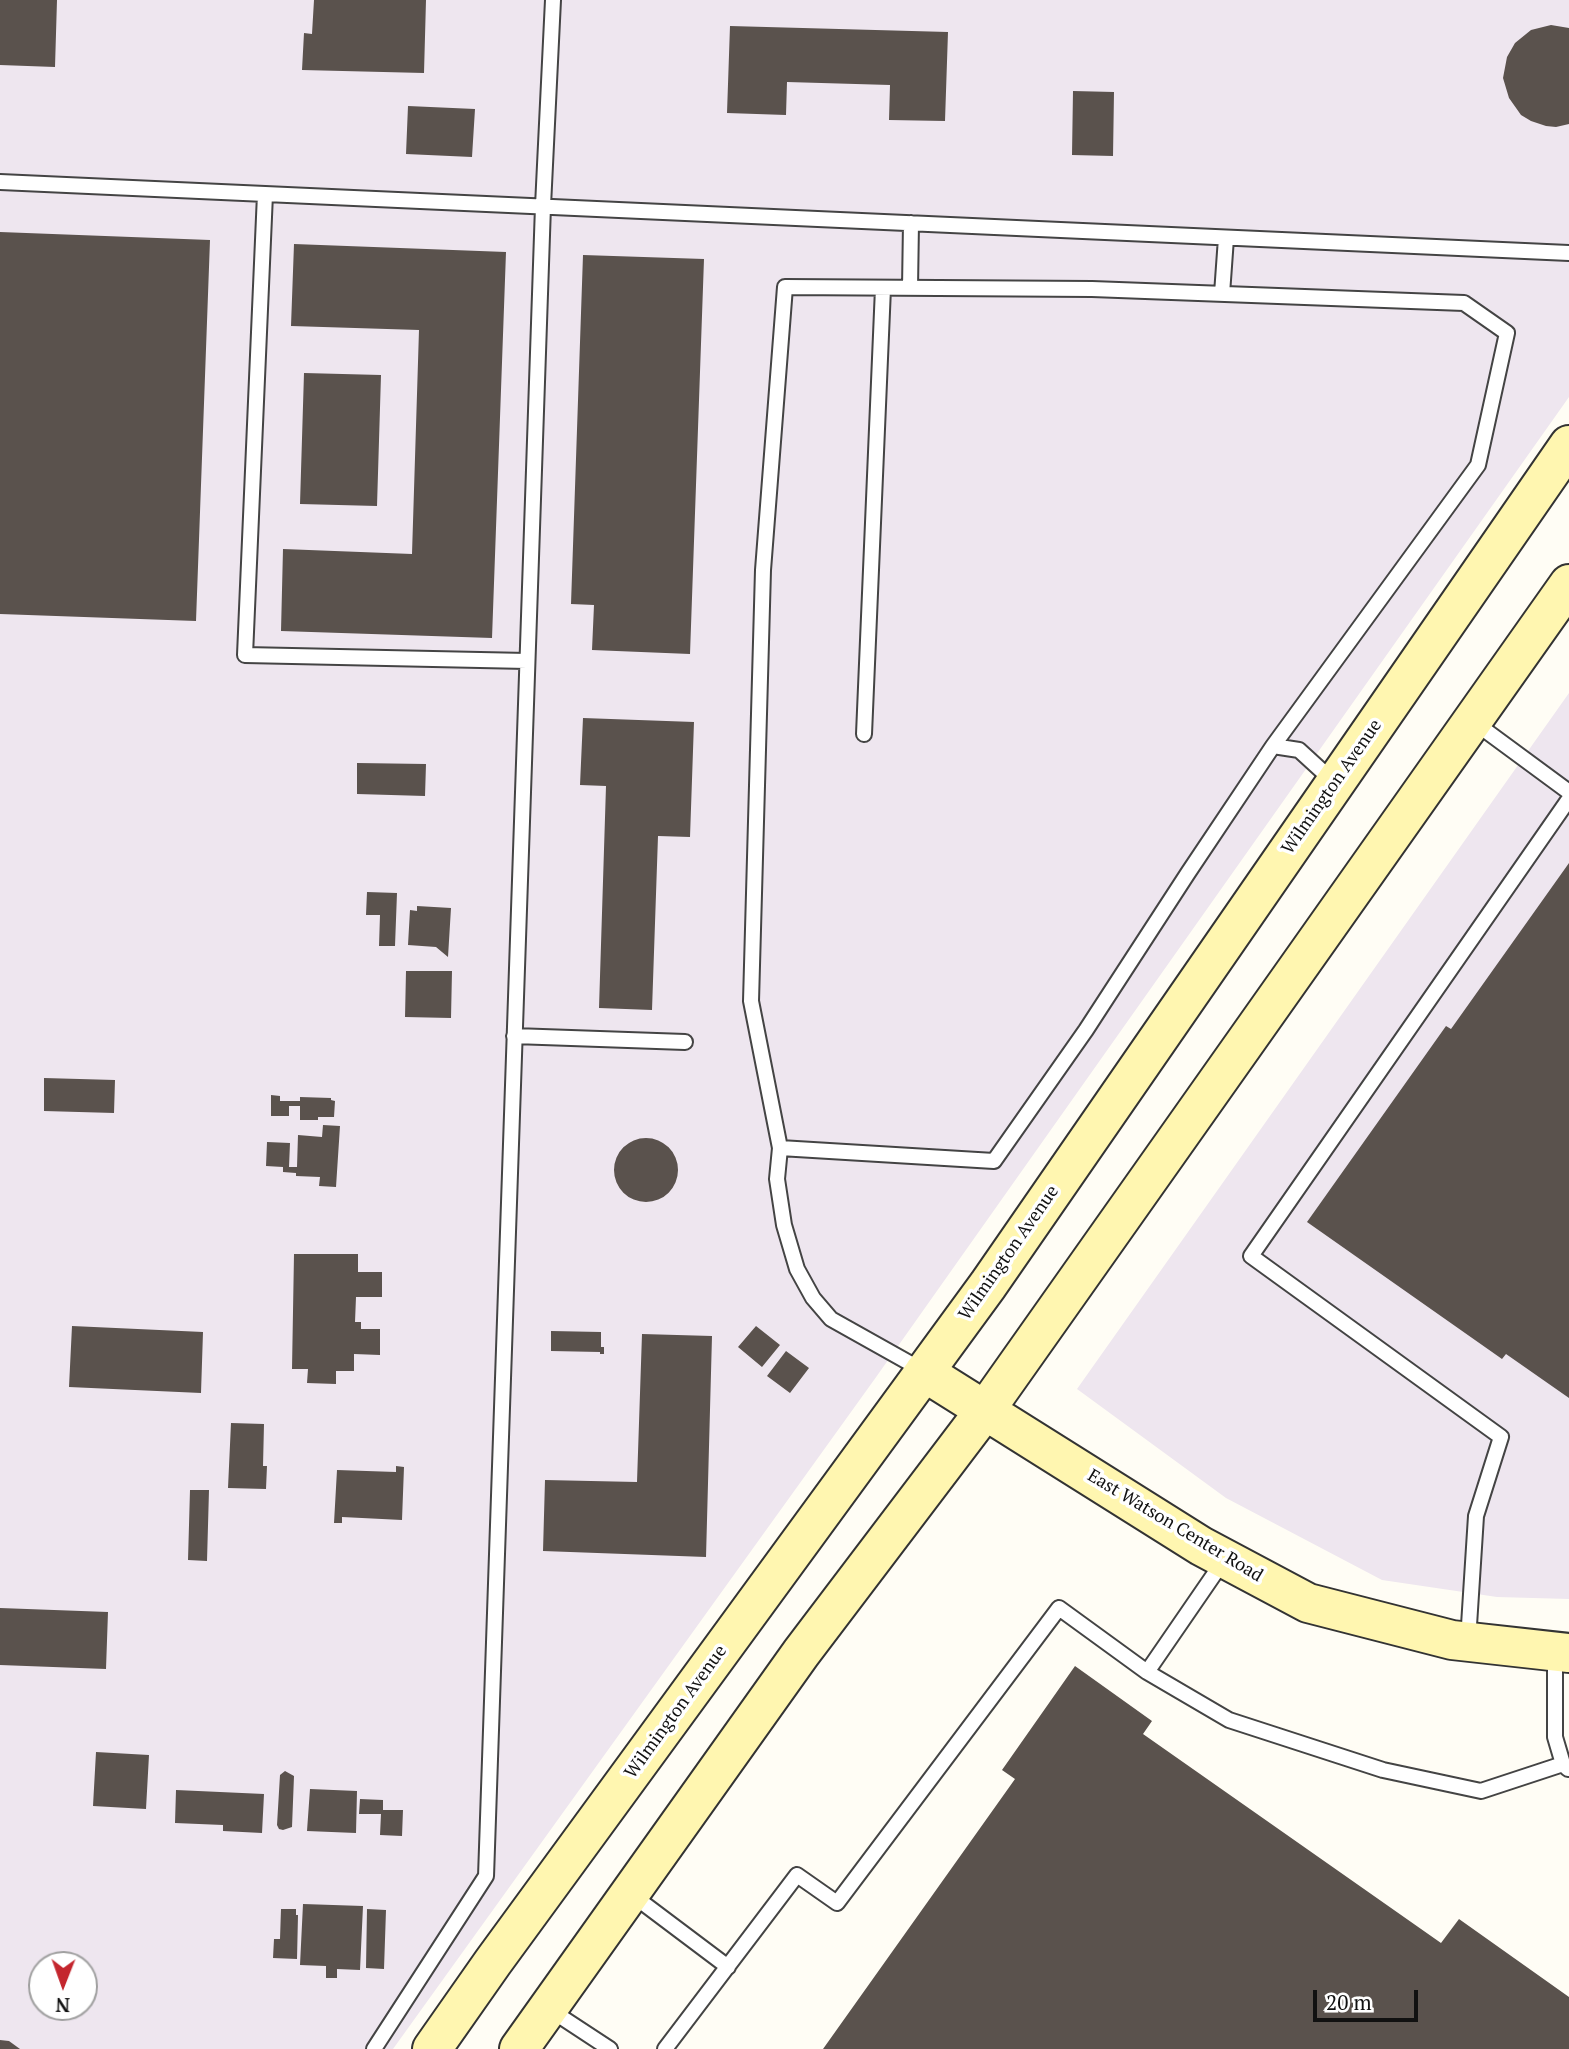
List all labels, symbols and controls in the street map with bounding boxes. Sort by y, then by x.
street label: Wilmington Avenue [1277,716,1387,858]
street label: Wilmington Avenue [954,1182,1064,1324]
street label: East Watson Center Road [1083,1465,1267,1587]
street label: Wilmington Avenue [620,1641,732,1783]
north arrow [28,1951,98,2021]
scale bar [1317,1976,1422,2020]
text: 20 m [1326,1988,1372,2016]
text: N [55,1993,70,2018]

